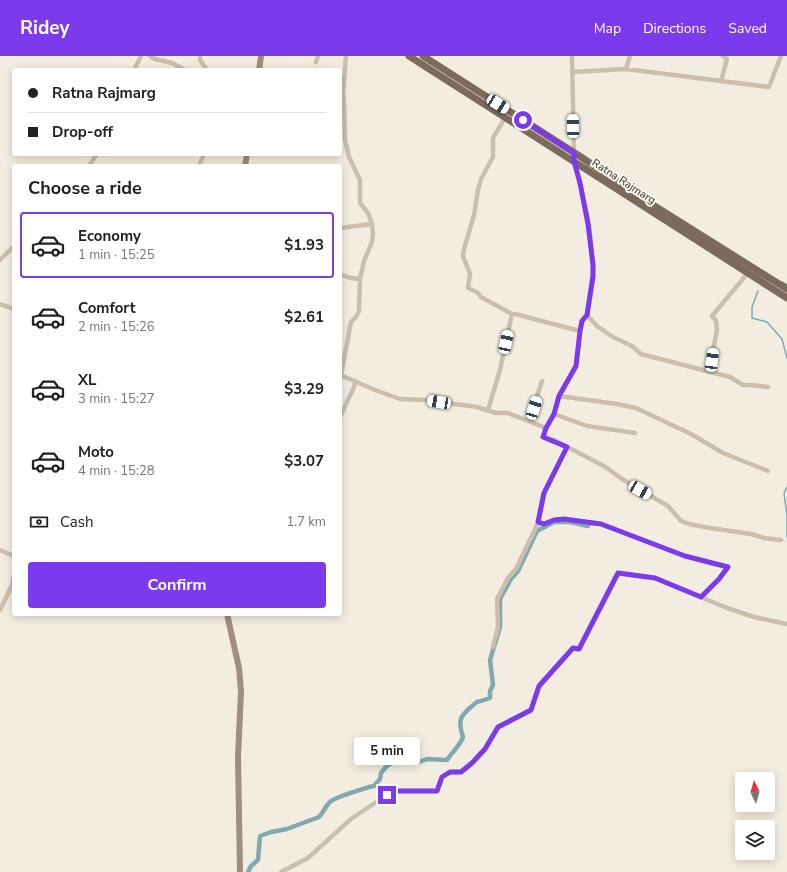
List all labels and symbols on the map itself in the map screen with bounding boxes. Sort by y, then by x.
car [485,93,511,115]
route start [514,111,532,129]
car [567,114,579,138]
street label: Ratna Rajmarg [589,155,659,208]
car [498,329,514,355]
car [704,347,720,373]
car [426,394,452,410]
car [525,395,543,421]
car [627,479,653,501]
callout: 5 min [354,737,420,765]
north arrow [735,772,775,812]
route end [378,786,396,804]

